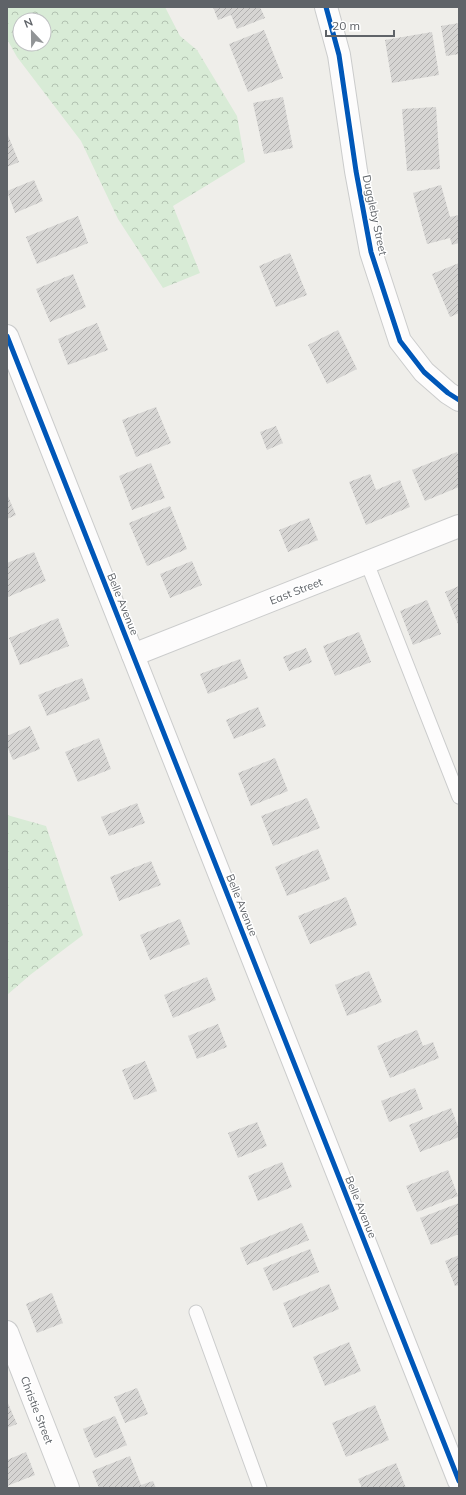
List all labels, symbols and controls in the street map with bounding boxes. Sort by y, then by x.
north arrow [12,12,52,52]
scale bar [326,12,394,38]
text: N [22,15,35,31]
text: 20 m [332,18,360,33]
street label: Duggleby Street [360,173,390,257]
street label: Belle Avenue [104,571,142,637]
street label: East Street [268,574,325,607]
street label: Belle Avenue [223,872,261,938]
street label: Belle Avenue [342,1174,380,1240]
street label: Christie Street [18,1374,56,1446]

